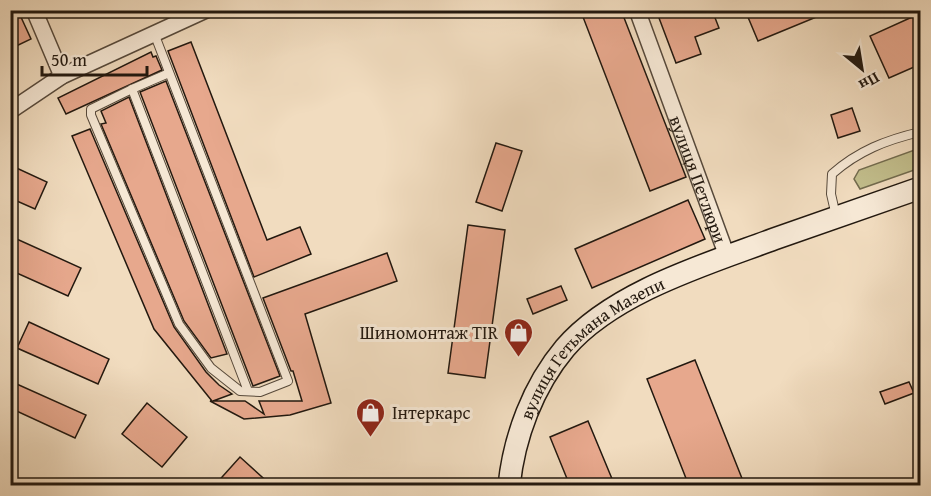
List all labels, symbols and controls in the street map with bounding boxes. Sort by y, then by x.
scale bar [42,39,147,77]
north arrow [832,39,892,99]
text: 50 m [51,46,87,73]
text: Пн [854,66,884,98]
street label: вулиця Петлюри [663,111,735,247]
street label: вулиця Гетьмана Мазепи [512,269,669,423]
shop icon: Шиномонтаж TIR [503,316,535,358]
place label: Шиномонтаж TIR [360,319,499,346]
shop icon: Інтеркарс [355,396,387,438]
place label: Інтеркарс [392,399,471,426]

